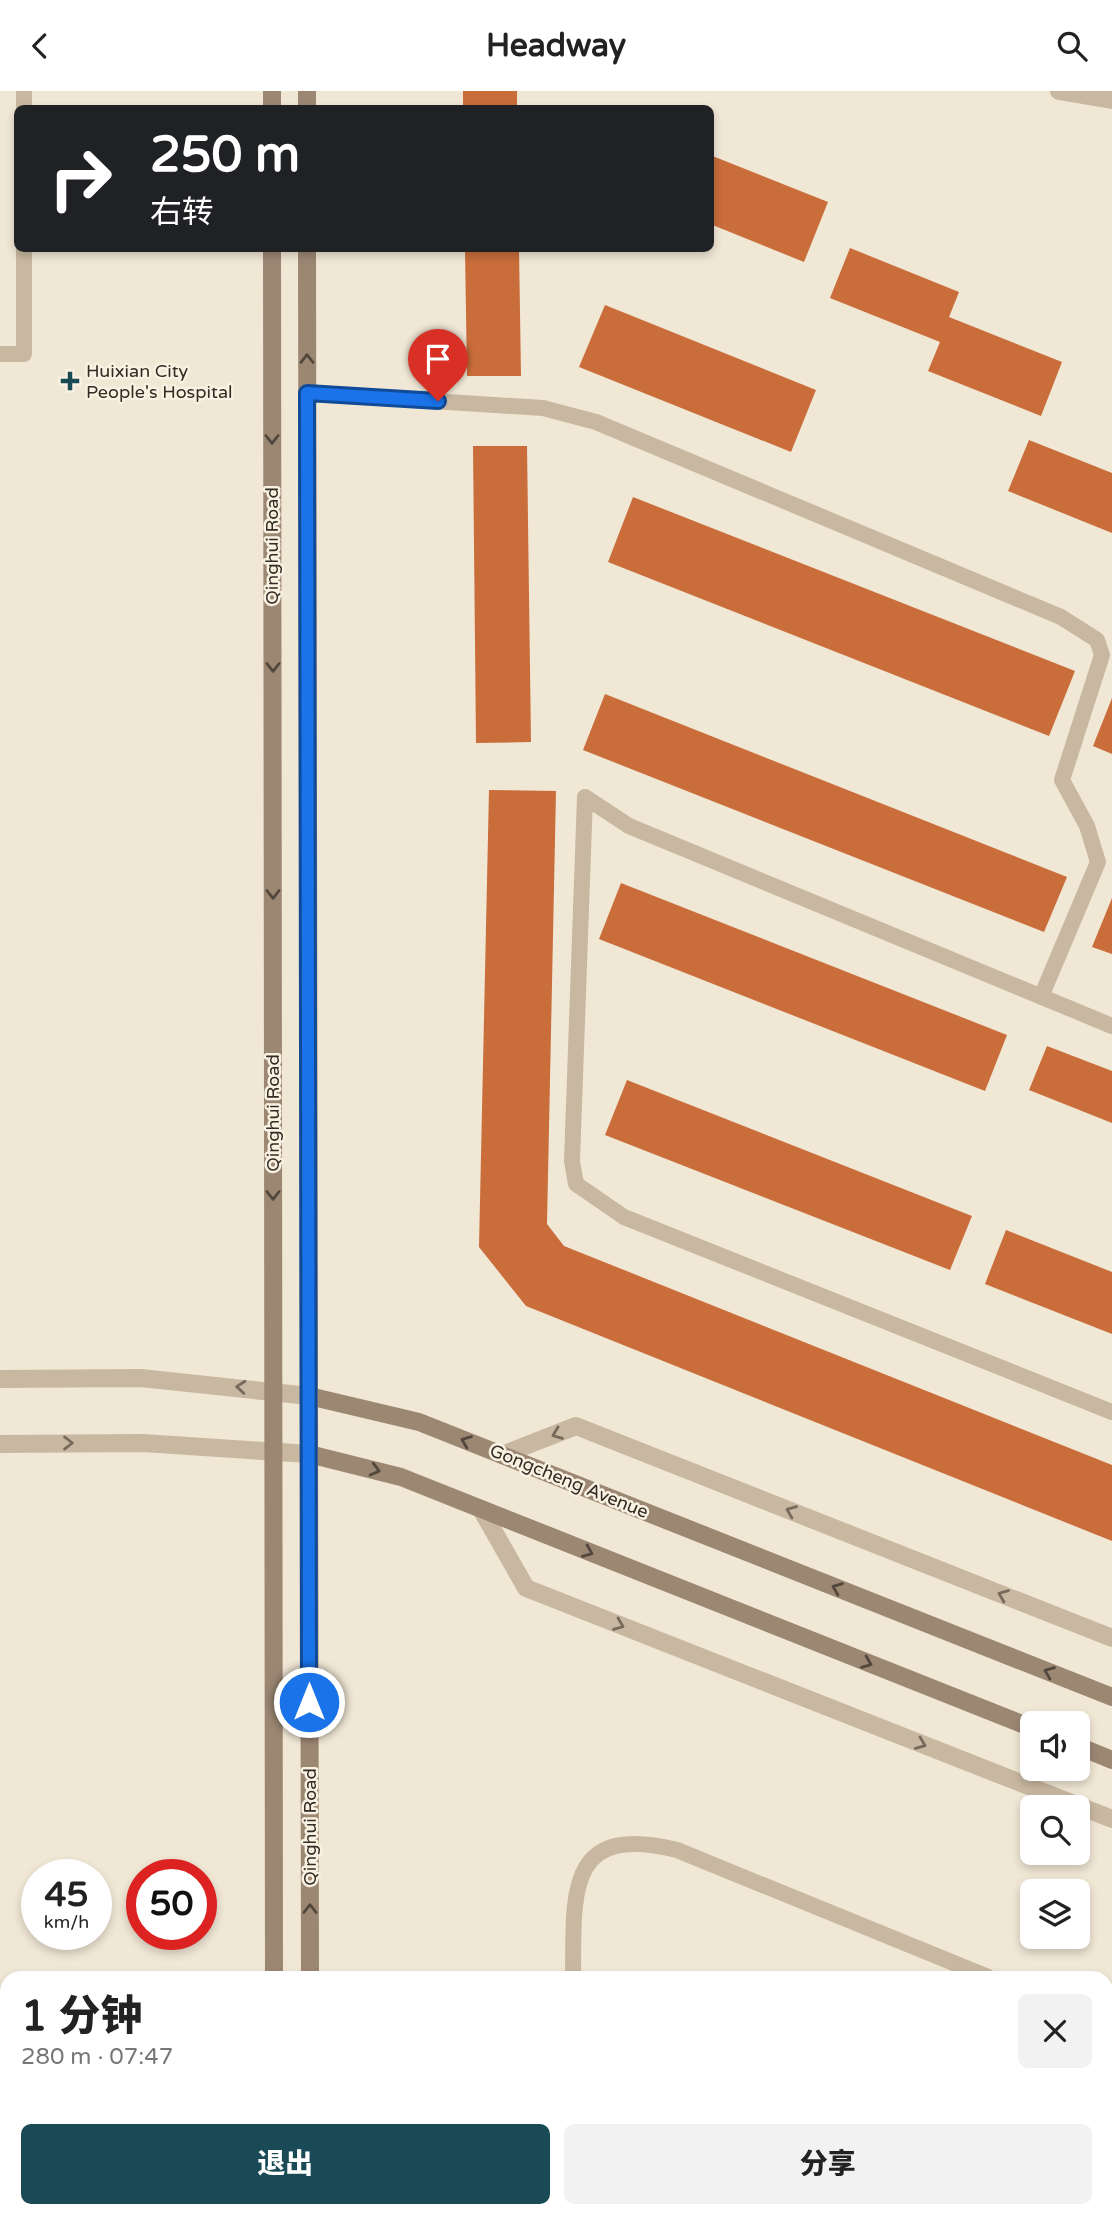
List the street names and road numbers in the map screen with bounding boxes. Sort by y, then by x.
street label: Qinghui Road [261,487,283,605]
street label: Qinghui Road [262,1054,284,1172]
street label: Gongcheng Avenue [487,1439,651,1523]
street label: Qinghui Road [299,1768,321,1886]

